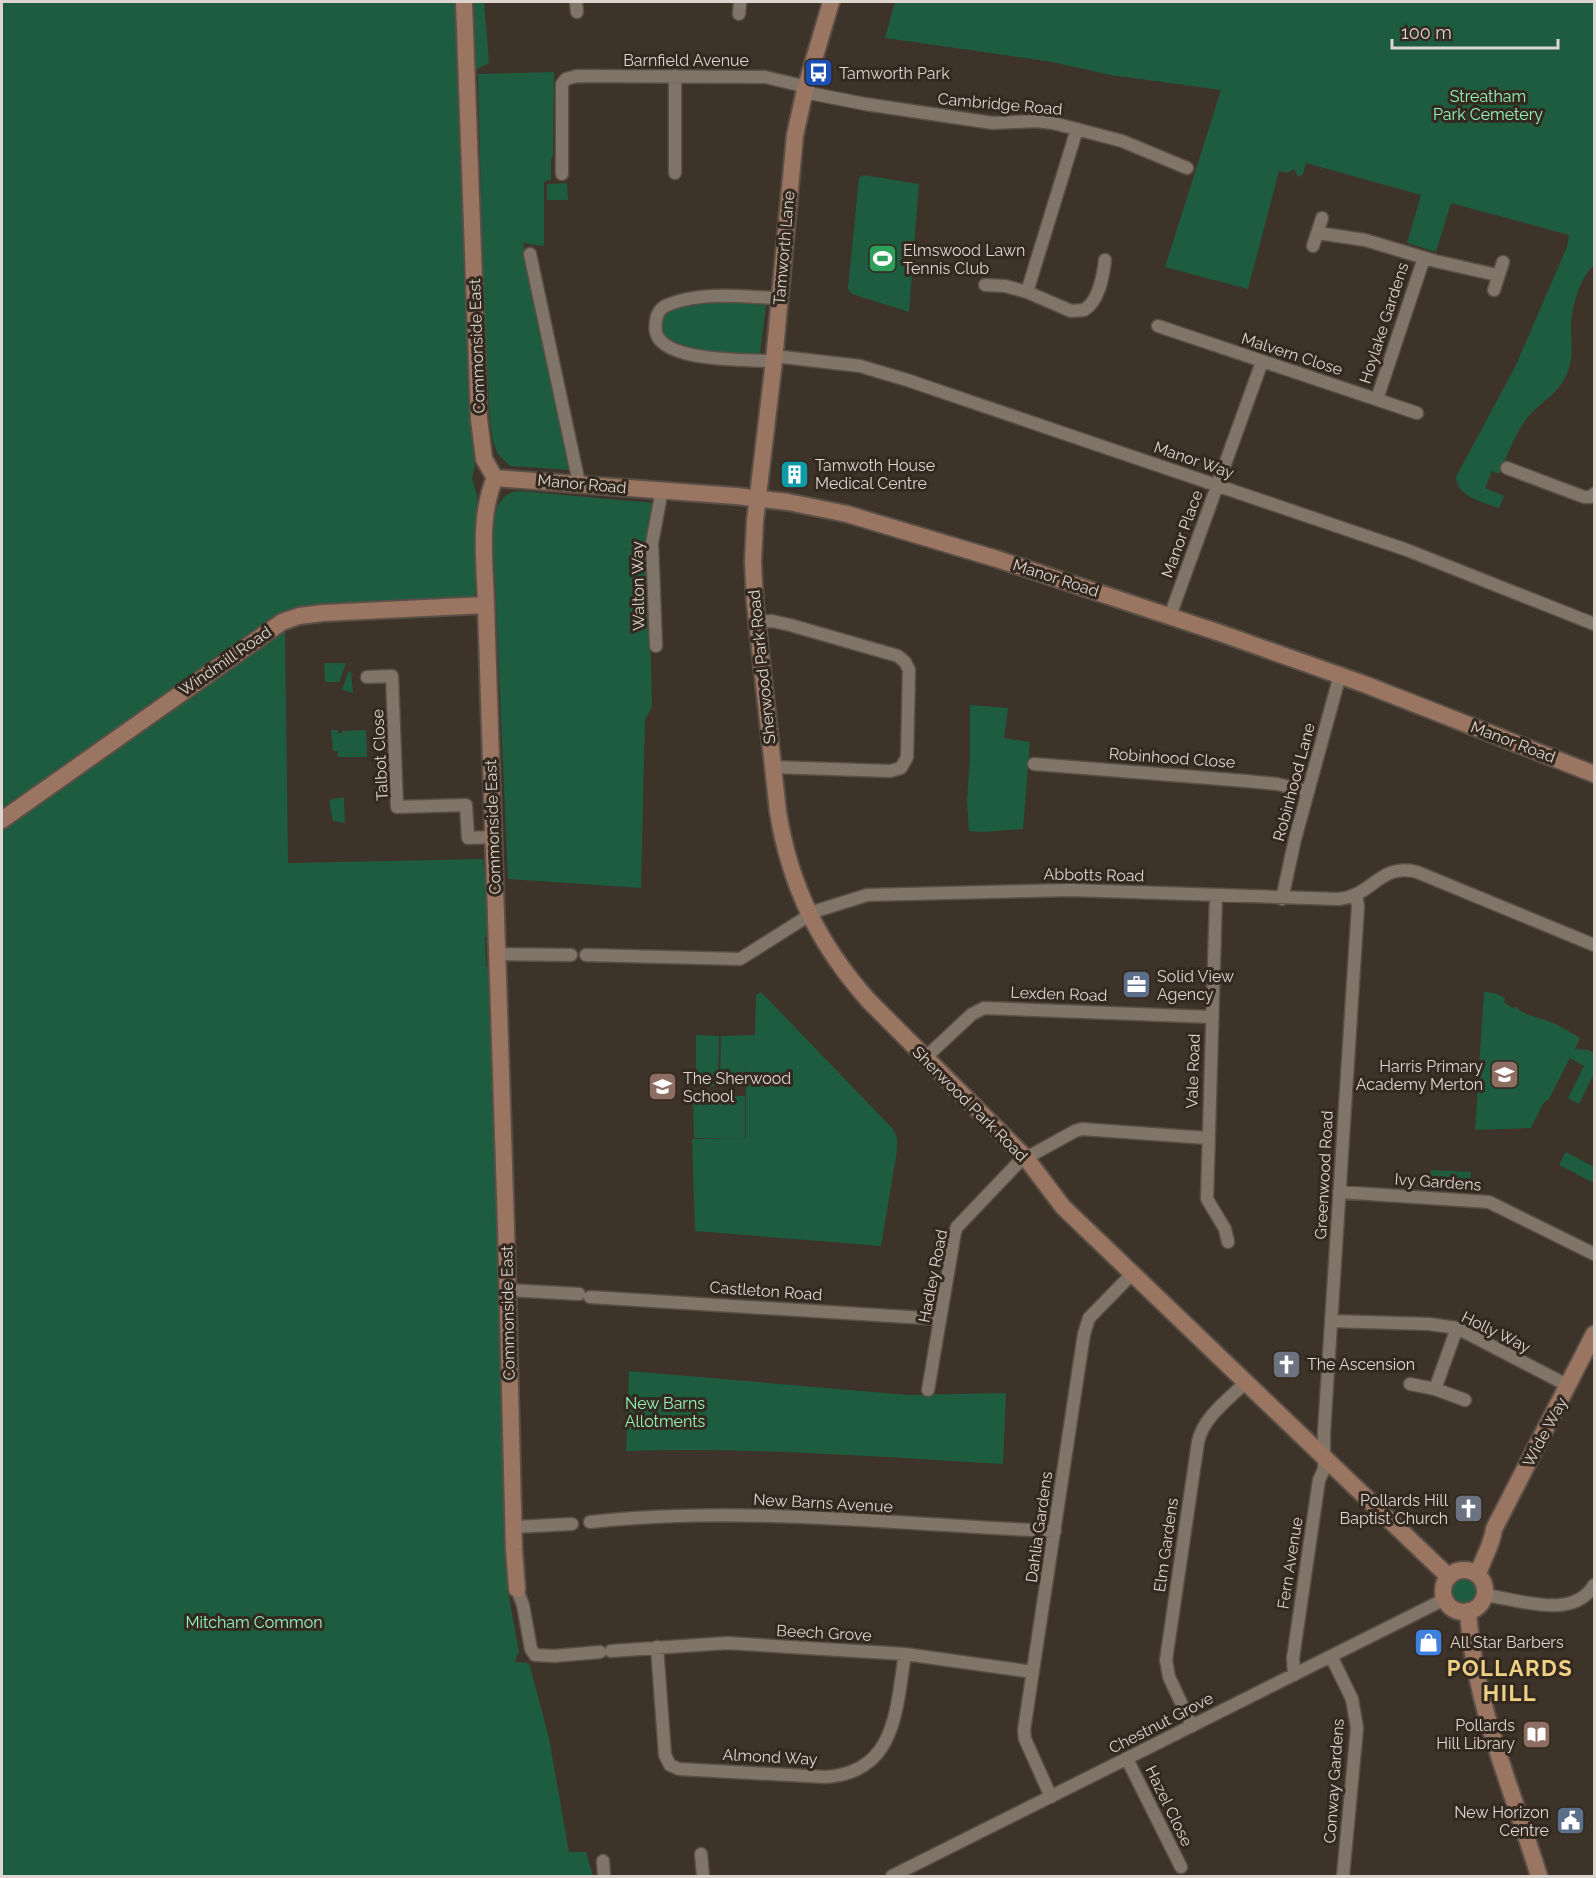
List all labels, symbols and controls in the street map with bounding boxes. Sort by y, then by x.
scale bar [1392,12,1558,50]
text: 100 m [1401,22,1452,43]
street label: Barnfield Avenue [623,51,749,70]
bus stop icon: Tamworth Park [802,57,834,89]
place label: Tamworth Park [839,64,950,83]
park label: Streatham Park Cemetery [1433,87,1543,124]
street label: Cambridge Road [937,89,1063,119]
street label: Tamworth Lane [770,190,798,306]
place label: Elmswood Lawn Tennis Club [903,241,1025,278]
sports icon: Elmswood Lawn Tennis Club [866,243,898,275]
street label: Hoylake Gardens [1355,260,1413,386]
street label: Commonside East [465,278,489,414]
street label: Malvern Close [1239,329,1345,379]
street label: Manor Way [1152,437,1237,483]
place label: Tamwoth House Medical Centre [815,456,935,493]
building icon: Tamwoth House Medical Centre [778,458,810,490]
street label: Manor Road [537,471,627,497]
street label: Manor Place [1157,488,1207,580]
street label: Walton Way [628,541,648,631]
street label: Manor Road [1011,555,1101,601]
street label: Sherwood Park Road [744,589,780,745]
street label: Windmill Road [175,622,275,700]
street label: Talbot Close [368,709,392,801]
street label: Manor Road [1468,717,1558,767]
street label: Robinhood Lane [1269,721,1319,843]
street label: Robinhood Close [1108,744,1236,772]
street label: Commonside East [481,759,505,895]
street label: Abbotts Road [1043,865,1145,885]
place label: Solid View Agency [1157,967,1234,1004]
office icon: Solid View Agency [1120,969,1152,1001]
street label: Lexden Road [1010,983,1108,1005]
street label: Vale Road [1182,1033,1204,1109]
street label: Sherwood Park Road [908,1042,1032,1166]
place label: Harris Primary Academy Merton [1356,1057,1483,1094]
school or university icon: Harris Primary Academy Merton [1488,1059,1520,1091]
place label: The Sherwood School [683,1069,791,1106]
school or university icon: The Sherwood School [646,1071,678,1103]
street label: Greenwood Road [1311,1110,1337,1240]
street label: Ivy Gardens [1394,1169,1482,1195]
street label: Hadley Road [915,1228,951,1324]
street label: Commonside East [497,1245,519,1381]
street label: Castleton Road [709,1278,823,1304]
street label: Holly Way [1458,1307,1534,1357]
church icon: The Ascension [1270,1348,1302,1380]
place label: The Ascension [1307,1355,1415,1374]
park label: New Barns Allotments [625,1394,706,1431]
street label: Wide Way [1519,1394,1571,1470]
street label: Dahlia Gardens [1022,1470,1056,1584]
street label: New Barns Avenue [753,1490,893,1516]
place label: Pollards Hill Baptist Church [1340,1491,1449,1528]
church icon: Pollards Hill Baptist Church [1453,1493,1485,1525]
street label: Elm Gardens [1150,1496,1182,1593]
street label: Fern Avenue [1273,1516,1307,1610]
park label: Mitcham Common [185,1613,323,1632]
street label: Beech Grove [776,1621,872,1645]
shop icon: All Star Barbers [1413,1626,1445,1658]
place label: All Star Barbers [1450,1633,1564,1652]
district label: POLLARDS HILL [1447,1655,1573,1706]
street label: Chestnut Grove [1106,1688,1216,1758]
place label: Pollards Hill Library [1436,1716,1515,1753]
street label: Conway Gardens [1320,1718,1348,1844]
library icon: Pollards Hill Library [1520,1718,1552,1750]
street label: Almond Way [722,1745,818,1769]
street label: Hazel Close [1141,1763,1197,1849]
place label: New Horizon Centre [1454,1803,1549,1840]
public building icon: New Horizon Centre [1554,1805,1586,1837]

